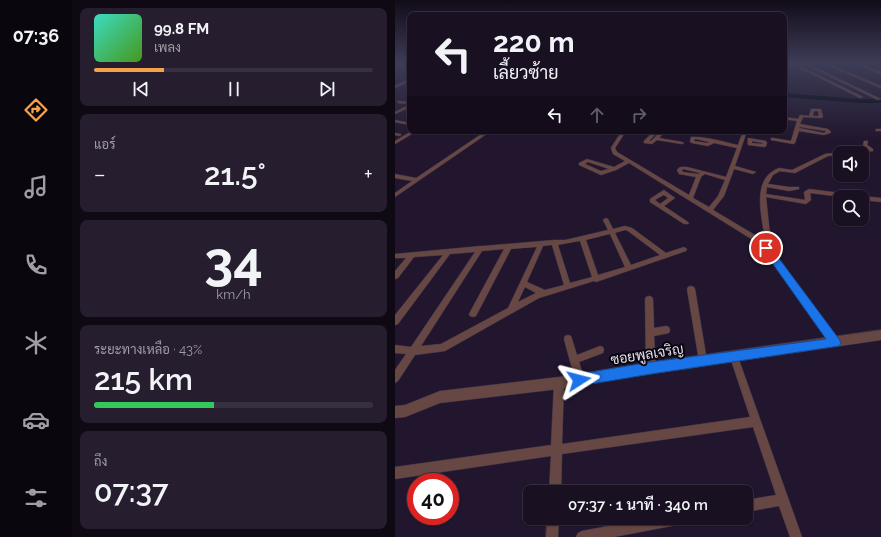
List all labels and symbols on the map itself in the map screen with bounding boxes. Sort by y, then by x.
pin [749,231,783,265]
street label: ซอยพูลเจริญ [609,340,685,370]
position arrow [558,359,600,401]
speed limit sign: 40 [407,473,459,525]

